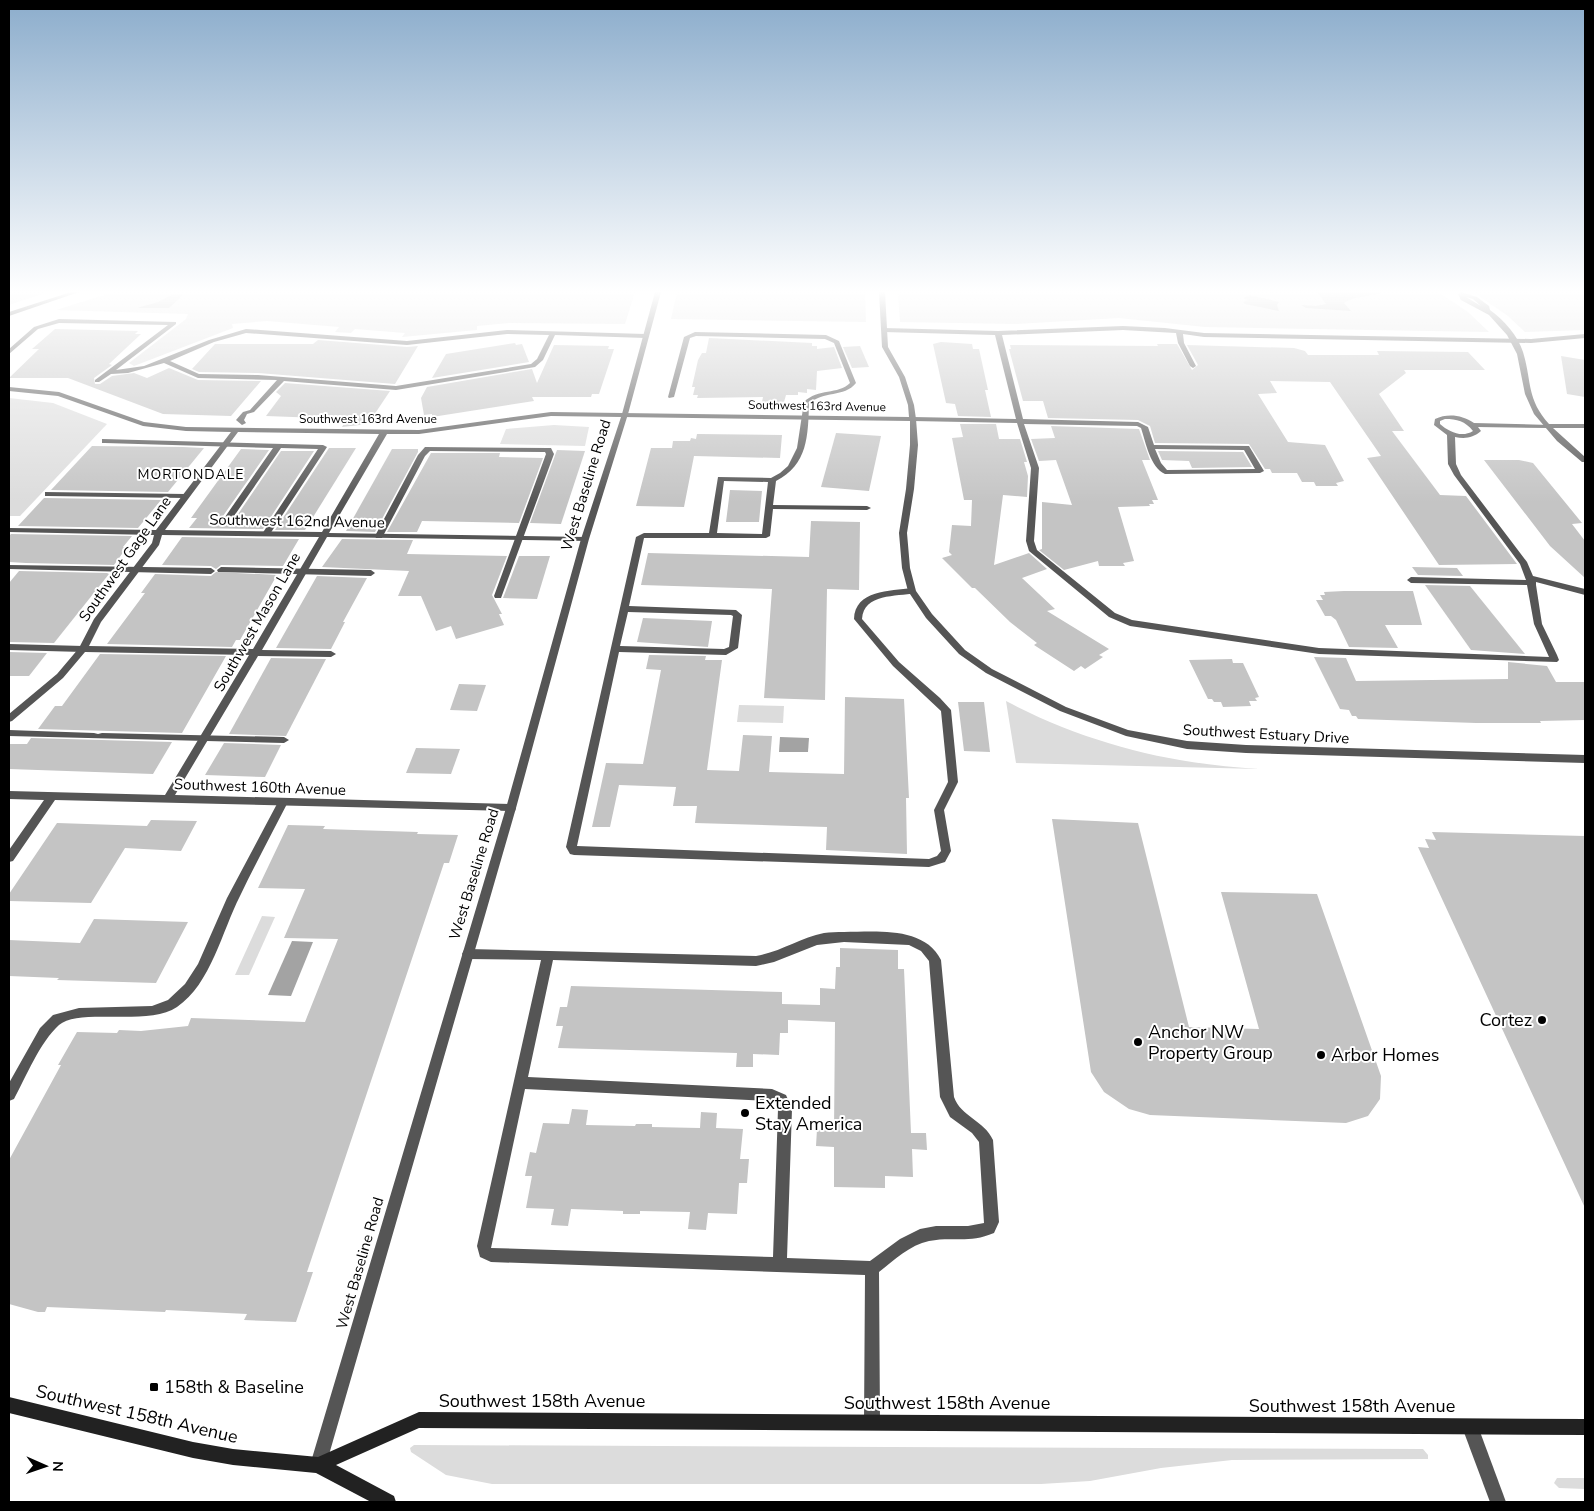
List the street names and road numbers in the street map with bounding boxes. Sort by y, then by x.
street label: Southwest 163rd Avenue [748,397,886,415]
street label: Southwest 163rd Avenue [299,411,437,427]
street label: West Baseline Road [557,417,615,553]
street label: Southwest Gage Lane [74,492,176,626]
street label: Southwest 162nd Avenue [209,509,385,533]
street label: Southwest Mason Lane [209,549,305,695]
street label: Southwest Estuary Drive [1182,720,1350,748]
street label: Southwest 160th Avenue [174,774,346,800]
street label: West Baseline Road [445,806,503,942]
street label: West Baseline Road [332,1195,388,1331]
street label: Southwest 158th Avenue [34,1379,240,1449]
street label: Southwest 158th Avenue [439,1389,645,1413]
street label: Southwest 158th Avenue [844,1391,1050,1415]
street label: Southwest 158th Avenue [1249,1394,1455,1418]

